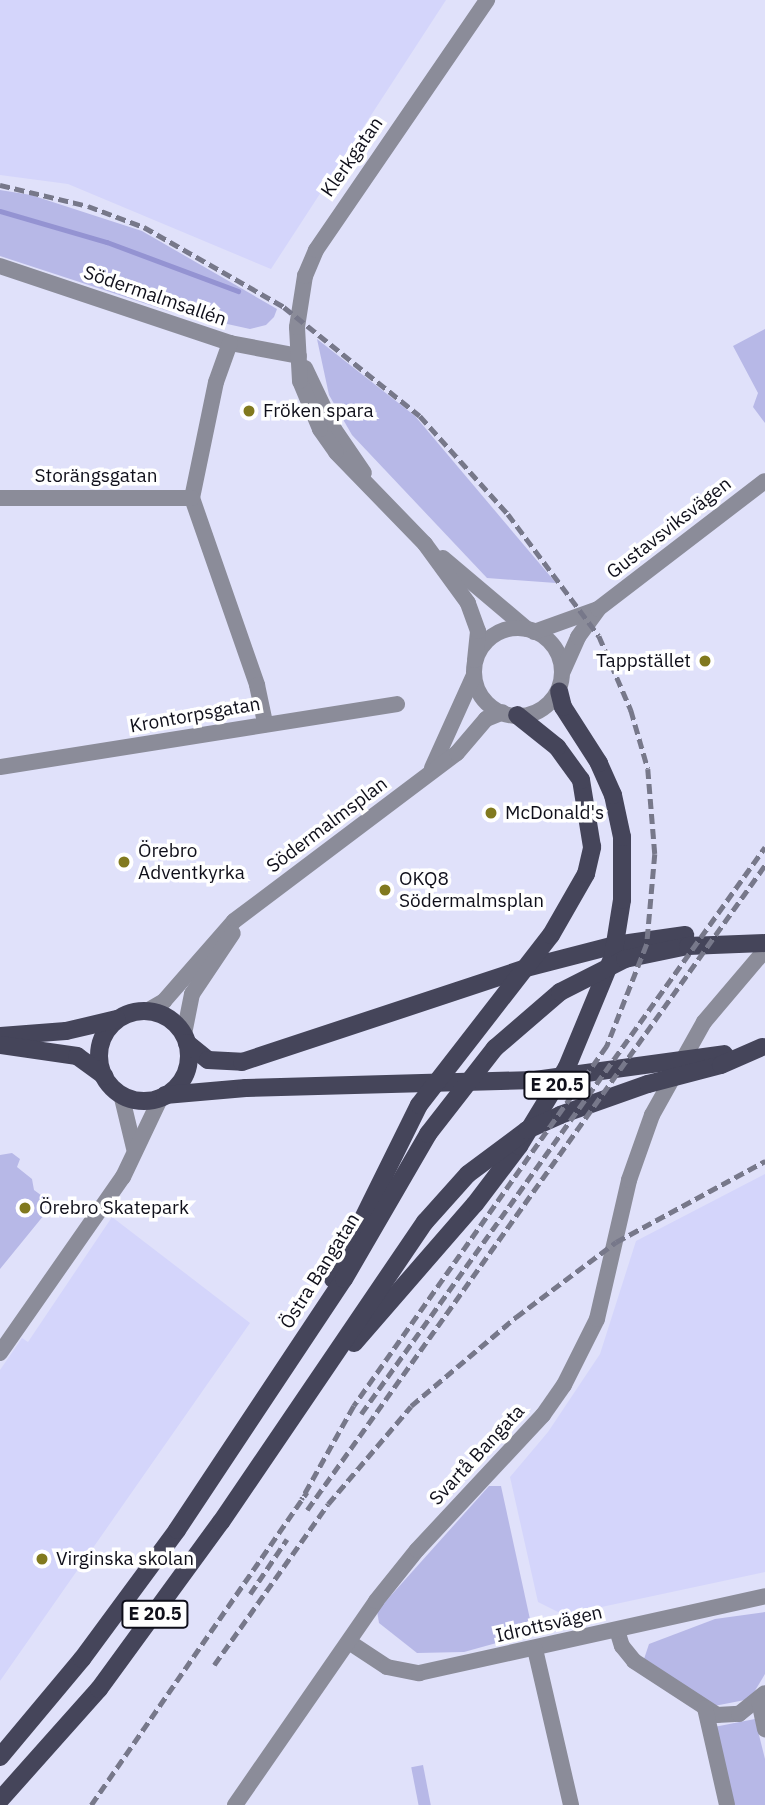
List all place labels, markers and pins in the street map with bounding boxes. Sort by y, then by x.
place label: Fröken spara [263,400,374,422]
marker: Fröken spara [241,403,257,419]
place label: Tappstället [596,650,691,672]
marker: Tappstället [697,653,713,669]
place label: McDonald's [505,802,604,824]
marker: McDonald's [483,805,499,821]
place label: Örebro Adventkyrka [138,840,245,884]
marker: Örebro Adventkyrka [116,854,132,870]
place label: OKQ8 Södermalmsplan [399,868,544,912]
marker: OKQ8 Södermalmsplan [377,882,393,898]
place label: Örebro Skatepark [39,1197,189,1219]
marker: Örebro Skatepark [17,1200,33,1216]
place label: Virginska skolan [56,1548,194,1570]
marker: Virginska skolan [34,1551,50,1567]

